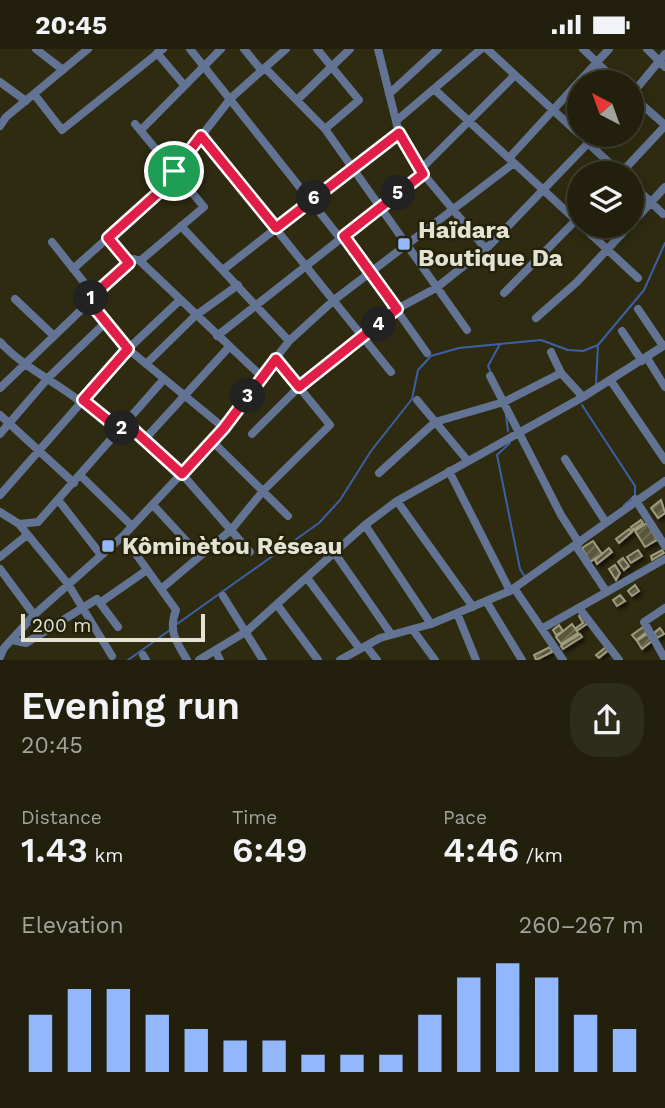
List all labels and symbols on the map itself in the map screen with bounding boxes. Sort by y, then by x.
north arrow [567,70,644,147]
pin [144,141,204,201]
pin: 5 [380,176,416,211]
pin: 6 [296,181,332,215]
place label: Haïdara Boutique Da [418,216,563,272]
marker: Haïdara Boutique Da [396,236,412,252]
pin: 1 [74,281,108,315]
pin: 4 [362,307,396,341]
pin: 3 [230,379,266,413]
pin: 2 [104,411,140,445]
place label: Kôminètou Réseau [122,532,342,560]
marker: Kôminètou Réseau [100,538,116,554]
scale bar [21,611,205,643]

